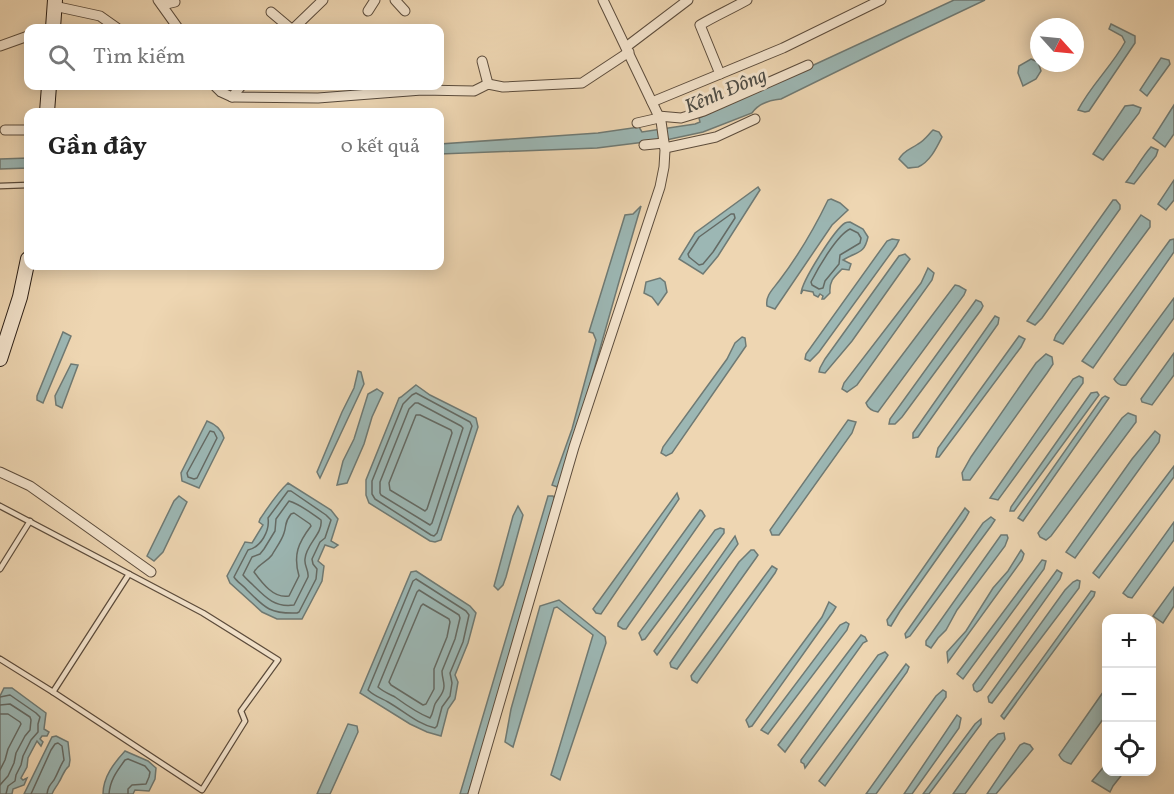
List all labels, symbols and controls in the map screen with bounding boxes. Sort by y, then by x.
north arrow [1030,18,1084,72]
search box [24,24,444,90]
icon: search [45,41,78,74]
text: Tìm kiếm [93,42,186,73]
water label: Kênh Đông [681,62,771,122]
text: Gần đây [48,129,147,165]
text: 0 kết quả [341,133,420,161]
map controls [1102,614,1156,776]
button: + [1102,614,1156,668]
button: − [1102,668,1156,722]
button: locate [1102,722,1156,776]

